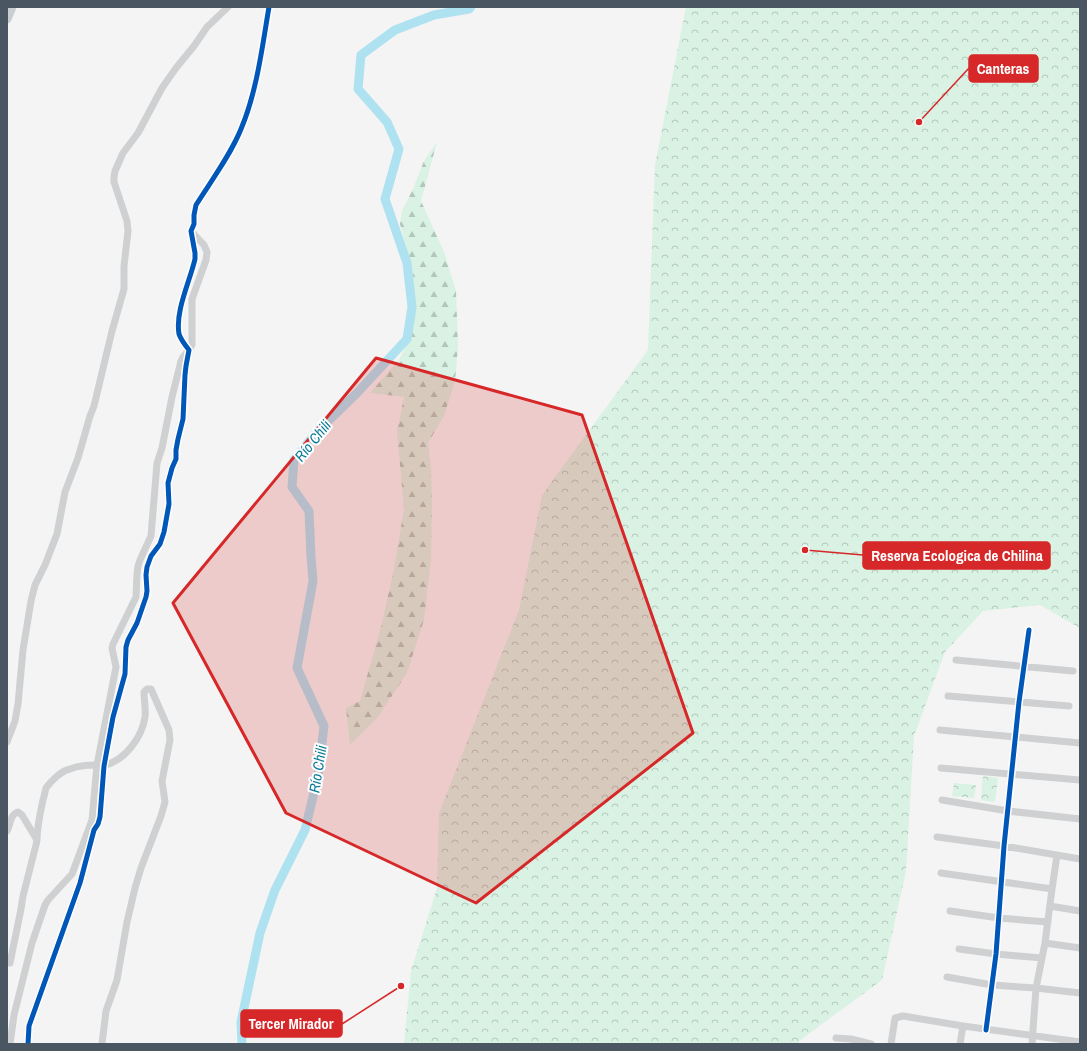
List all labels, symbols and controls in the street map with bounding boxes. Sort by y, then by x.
callout: Canteras [969,55,1038,82]
text: Canteras [977,58,1029,79]
water label: Río Chili [289,415,336,466]
callout: Reserva Ecologica de Chilina [863,542,1050,569]
text: Reserva Ecologica de Chilina [871,545,1043,566]
water label: Río Chili [303,743,332,794]
callout: Tercer Mirador [241,1010,342,1037]
text: Tercer Mirador [248,1013,334,1034]

